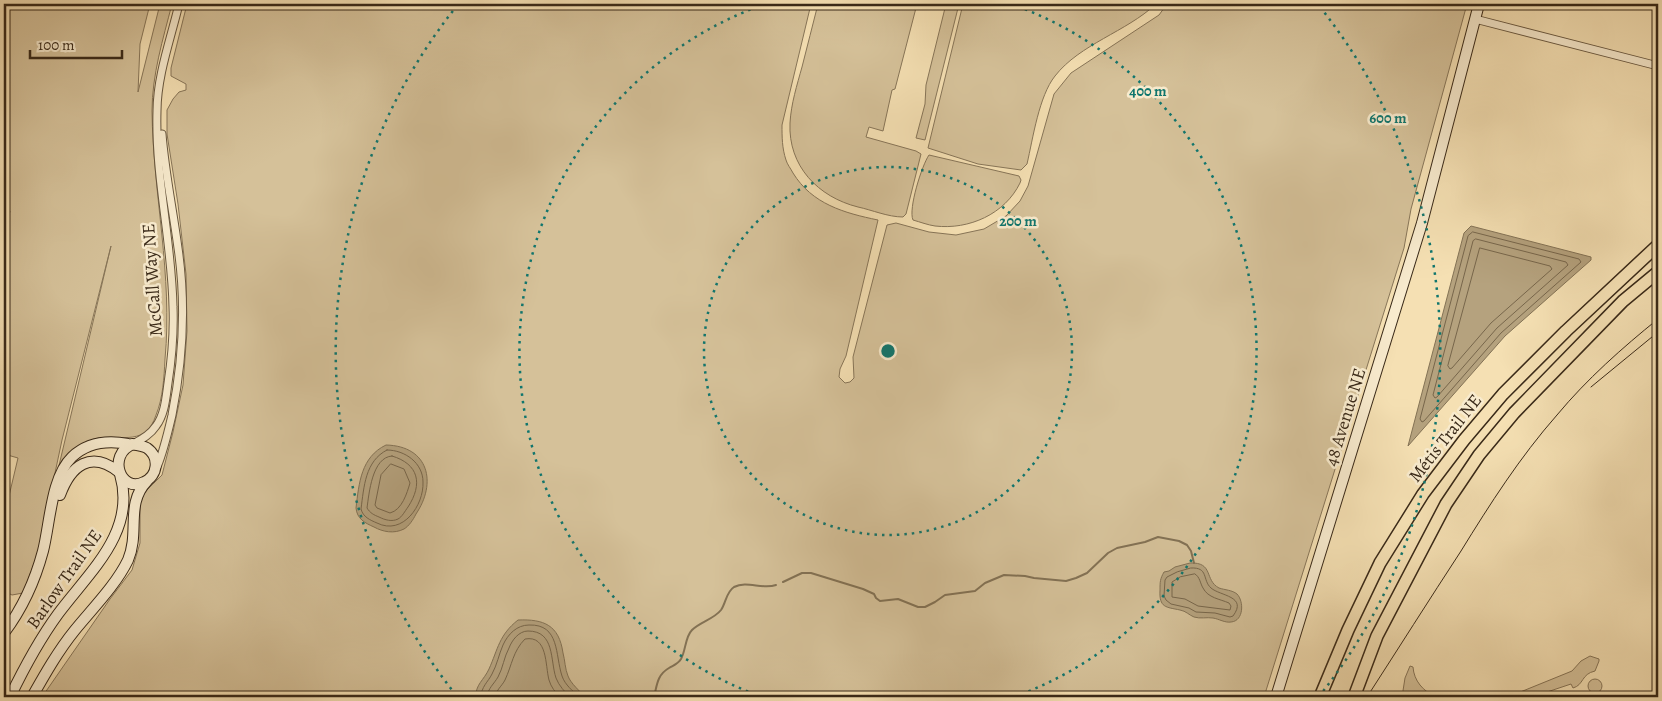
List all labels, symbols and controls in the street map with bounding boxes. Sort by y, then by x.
scale bar [30,28,122,60]
text: 100 m [38,35,75,55]
text: 400 m [1129,81,1167,101]
text: 600 m [1369,108,1407,128]
text: 200 m [999,211,1037,231]
street label: McCall Way NE [136,223,168,337]
centre of rings [879,342,897,360]
street label: 48 Avenue NE [1319,365,1371,469]
street label: Métis Trail NE [1403,389,1487,487]
street label: Barlow Trail NE [21,524,107,634]

